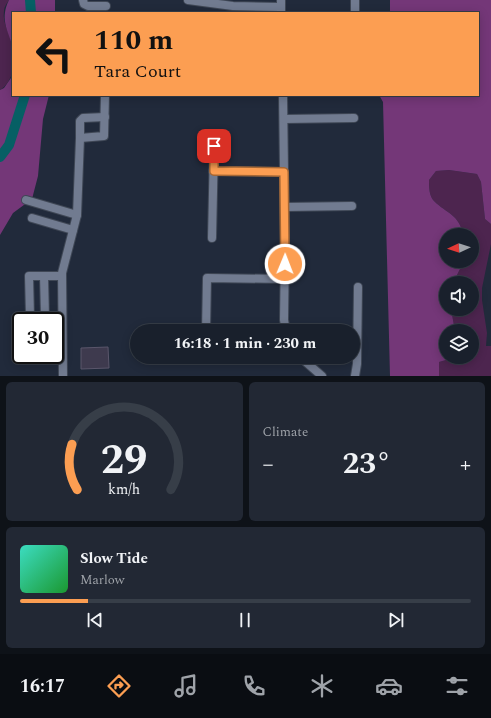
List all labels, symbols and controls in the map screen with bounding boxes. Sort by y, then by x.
text: 110 m [94,19,173,62]
icon: left [28,28,80,80]
text: Tara Court [94,58,181,85]
pin [197,129,231,163]
icon: arrive [203,135,225,157]
north arrow [439,228,479,268]
map controls [439,228,479,364]
position arrow [264,243,306,285]
button: sound [439,276,479,316]
speed limit sign: 30 [12,312,64,364]
button: layers [439,324,479,364]
text: 16:18 · 1 min · 230 m [174,332,316,355]
text: Climate [263,422,308,442]
text: 29 [101,428,148,491]
text: 23° [342,441,391,487]
text: − [263,448,274,481]
text: + [460,448,471,481]
text: km/h [108,478,140,500]
text: Slow Tide [80,547,148,570]
text: Marlow [80,570,125,590]
icon: previous [84,609,106,631]
icon: pause [234,609,256,631]
icon: next [385,609,407,631]
icon: directions [105,672,133,700]
icon: music [172,672,200,700]
icon: phone [240,672,268,700]
icon: climate [308,672,336,700]
icon: car [375,672,403,700]
icon: filters [443,672,471,700]
text: 16:17 [20,673,65,700]

